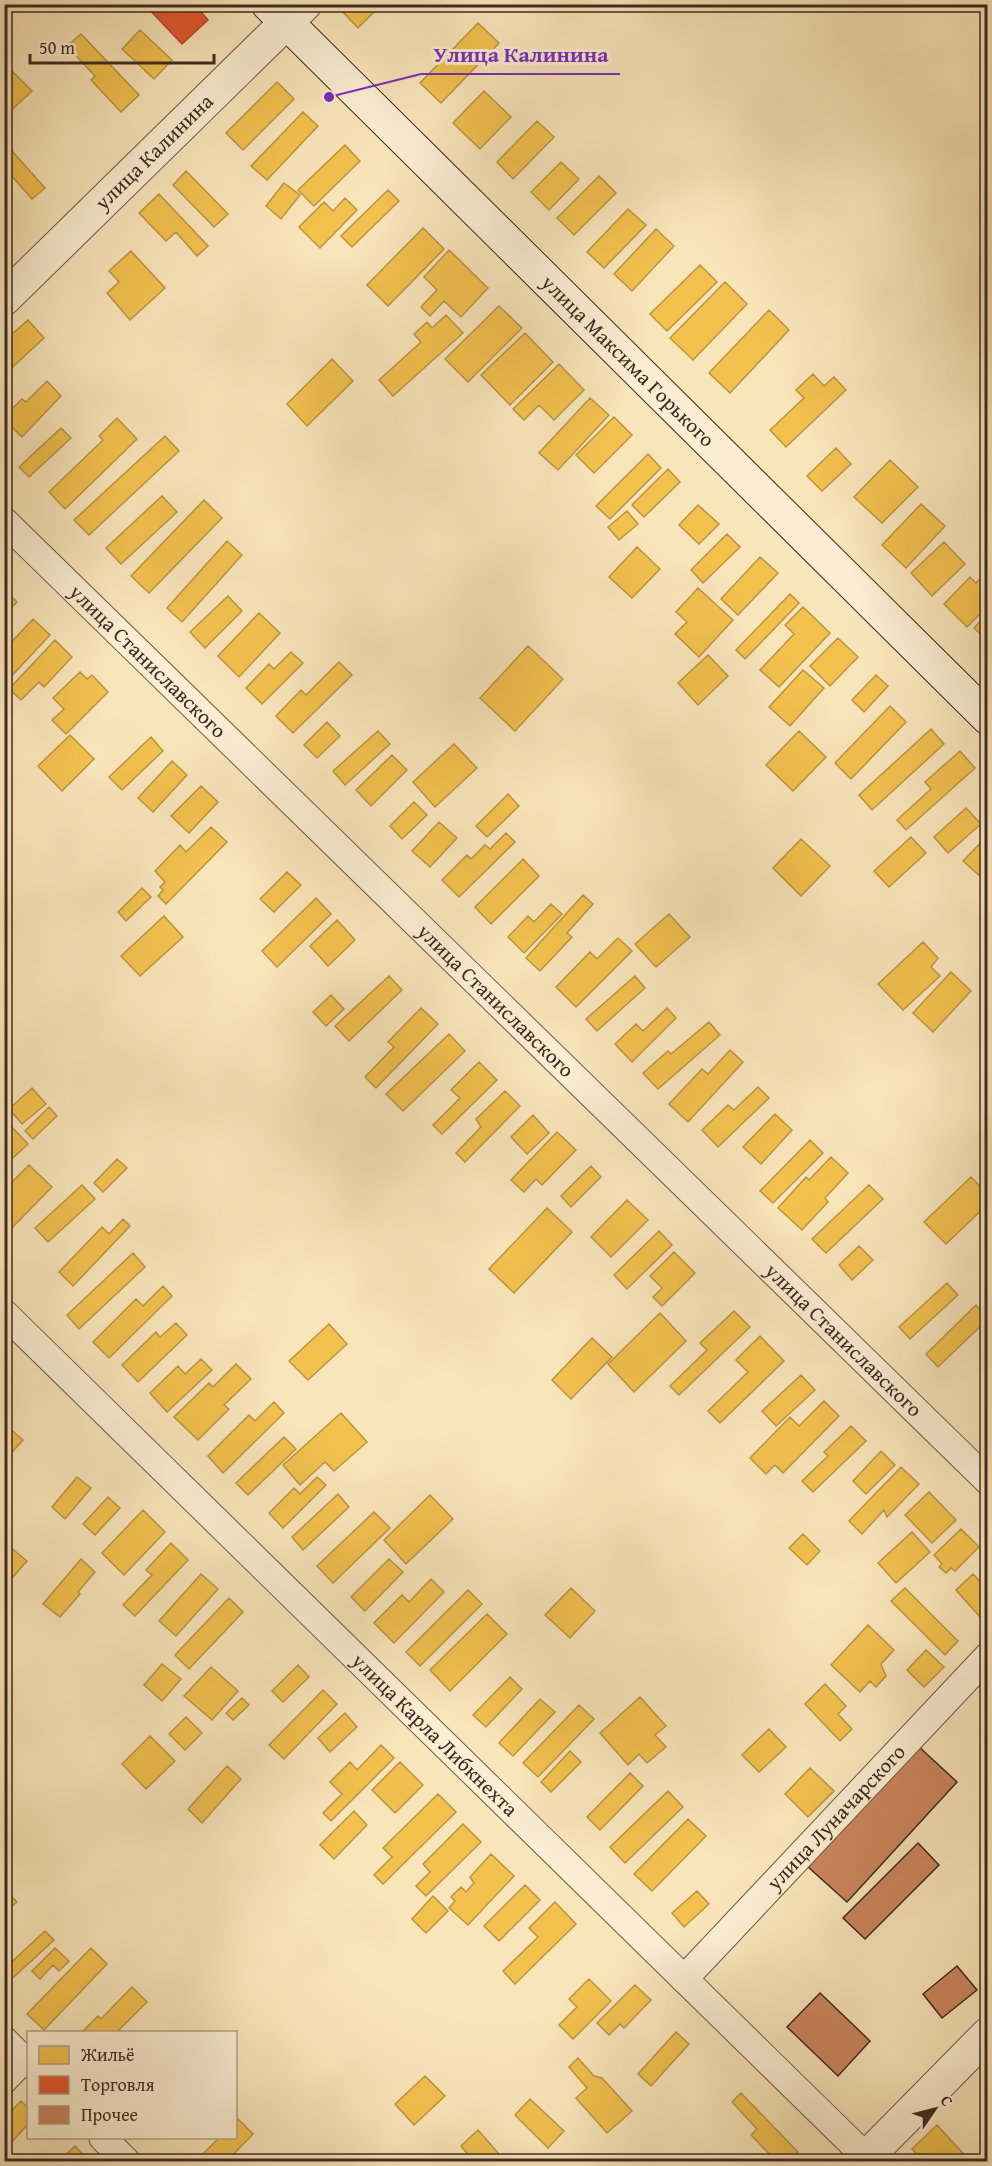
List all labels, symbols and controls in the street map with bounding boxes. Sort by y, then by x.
scale bar [30,27,214,65]
text: 50 m [39,34,75,61]
callout: Улица Калинина [421,34,620,74]
text: Улица Калинина [433,38,609,70]
street label: улица Калинина [87,86,220,218]
street label: улица Максима Горького [534,267,722,454]
street label: улица Станиславского [62,576,234,745]
street label: улица Станиславского [410,915,582,1085]
street label: улица Станиславского [757,1255,930,1424]
street label: улица Карла Либкнехта [344,1645,525,1823]
street label: улица Луначарского [758,1737,912,1898]
legend [27,2031,237,2139]
text: Жильё [80,2041,135,2068]
text: Торговля [81,2071,155,2098]
north arrow [905,2079,965,2139]
text: С [935,2090,960,2111]
text: Прочее [81,2101,138,2128]

